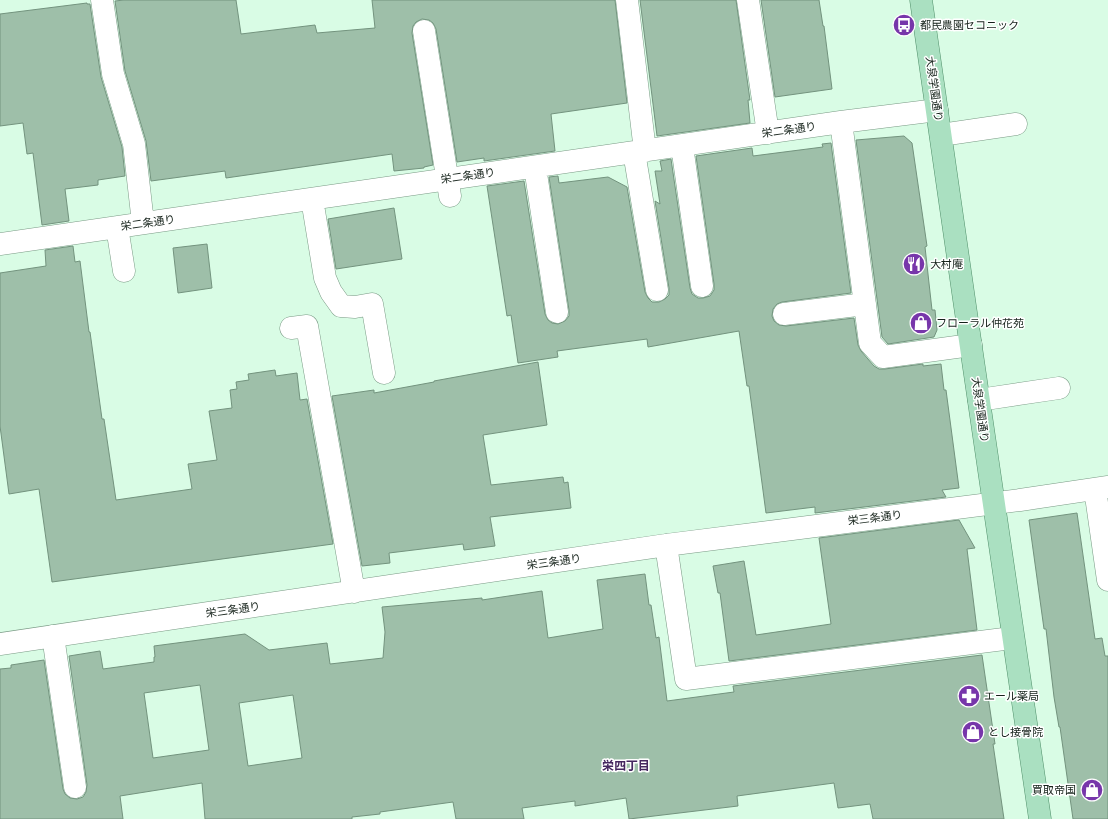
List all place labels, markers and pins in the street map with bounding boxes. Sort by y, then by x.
bus stop icon: 都民農園セコニック [891,12,917,38]
place label: 都民農園セコニック [920,19,1019,32]
restaurant icon: 大村庵 [901,251,927,277]
place label: 大村庵 [930,258,963,271]
shop icon: フローラル仲花苑 [908,310,934,336]
place label: フローラル仲花苑 [936,317,1024,330]
pharmacy icon: エール薬局 [956,683,982,709]
place label: エール薬局 [984,690,1039,703]
shop icon: とし接骨院 [960,719,986,745]
place label: とし接骨院 [988,726,1043,739]
shop icon: 買取帝国 [1079,777,1105,803]
place label: 買取帝国 [1032,784,1076,797]

